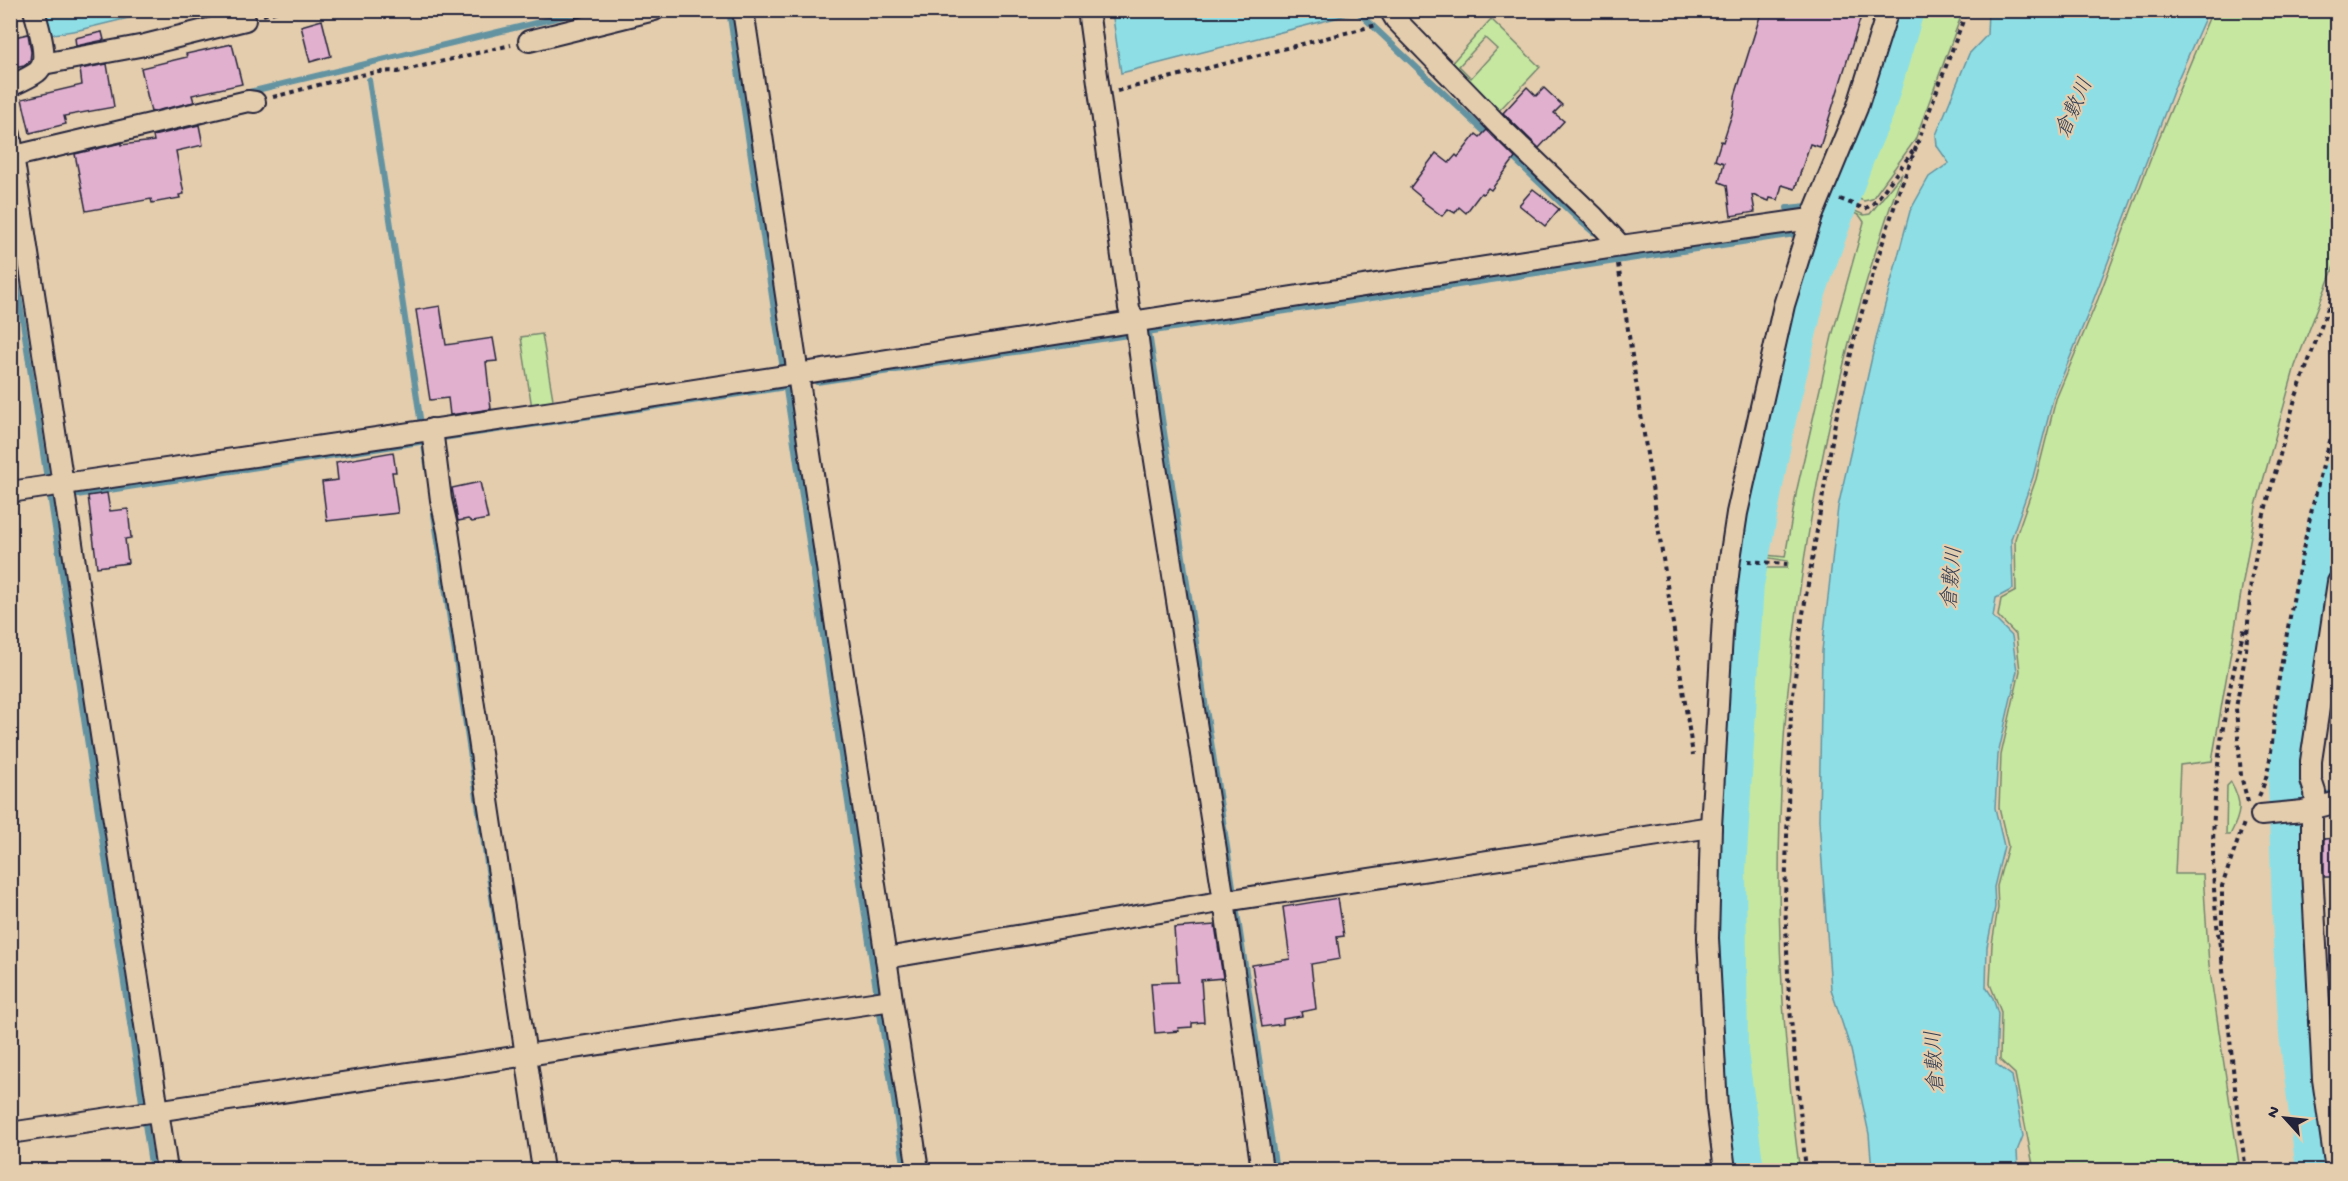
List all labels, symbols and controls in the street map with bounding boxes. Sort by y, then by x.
water label: 倉敷川 [2050,74,2100,143]
water label: 倉敷川 [1937,545,1969,610]
water label: 倉敷川 [1921,1030,1951,1094]
north arrow [2255,1088,2315,1148]
text: N [2264,1103,2286,1122]

